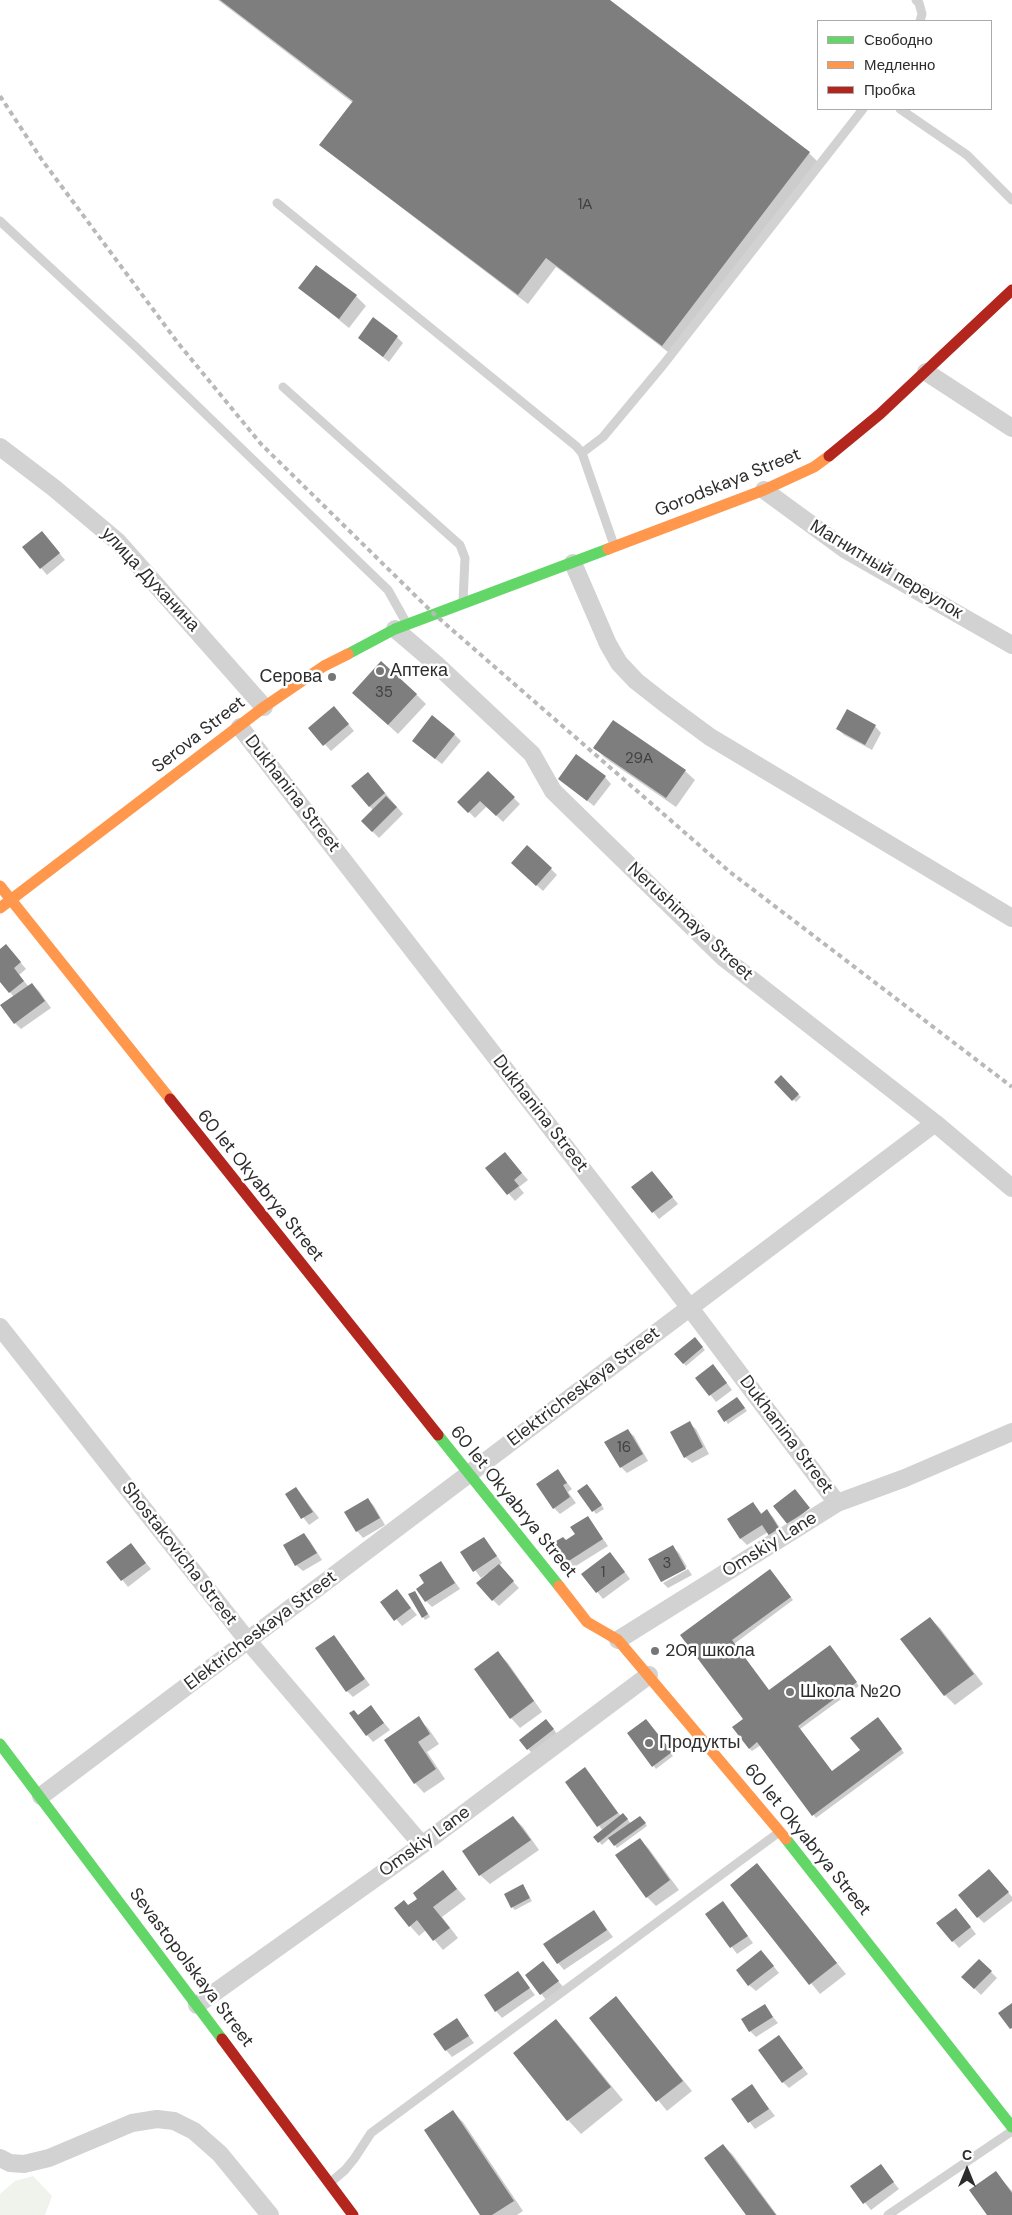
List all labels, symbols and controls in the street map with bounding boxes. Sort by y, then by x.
legend [817,20,992,110]
text: Свободно [864,30,933,50]
text: Медленно [864,55,935,75]
text: Пробка [864,80,915,100]
house number: 1А [578,196,592,214]
street label: Gorodskaya Street [652,444,804,522]
street label: Магнитный переулок [806,516,966,624]
street label: улица Духанина [96,523,204,637]
place label: Аптека [390,660,448,682]
marker: Аптека [374,665,386,677]
place label: Серова [260,666,322,688]
marker: Серова [326,671,338,683]
house number: 35 [375,684,393,702]
street label: Serova Street [148,692,250,778]
street label: Dukhanina Street [240,731,344,857]
house number: 29А [625,750,653,768]
street label: Nerushimaya Street [623,858,757,986]
street label: Dukhanina Street [488,1051,592,1177]
street label: 60 let Okyabrya Street [192,1106,328,1266]
street label: Elektricheskaya Street [504,1323,664,1451]
street label: Dukhanina Street [734,1372,838,1498]
street label: 60 let Okyabrya Street [445,1422,581,1582]
house number: 16 [617,1439,631,1457]
street label: Shostakovicha Street [116,1478,242,1630]
street label: Omskiy Lane [719,1507,821,1583]
house number: 3 [663,1555,671,1573]
house number: 1 [601,1564,605,1582]
street label: Elektricheskaya Street [181,1567,341,1695]
place label: 20я школа [665,1640,755,1662]
marker: 20я школа [649,1645,661,1657]
place label: Школа №20 [800,1681,901,1703]
marker: Школа №20 [784,1686,796,1698]
place label: Продукты [659,1732,740,1754]
marker: Продукты [643,1737,655,1749]
street label: 60 let Okyabrya Street [739,1760,875,1920]
street label: Omskiy Lane [375,1802,475,1882]
street label: Sevastopolskaya Street [124,1884,258,2052]
north arrow [942,2145,992,2195]
text: С [962,2146,972,2164]

